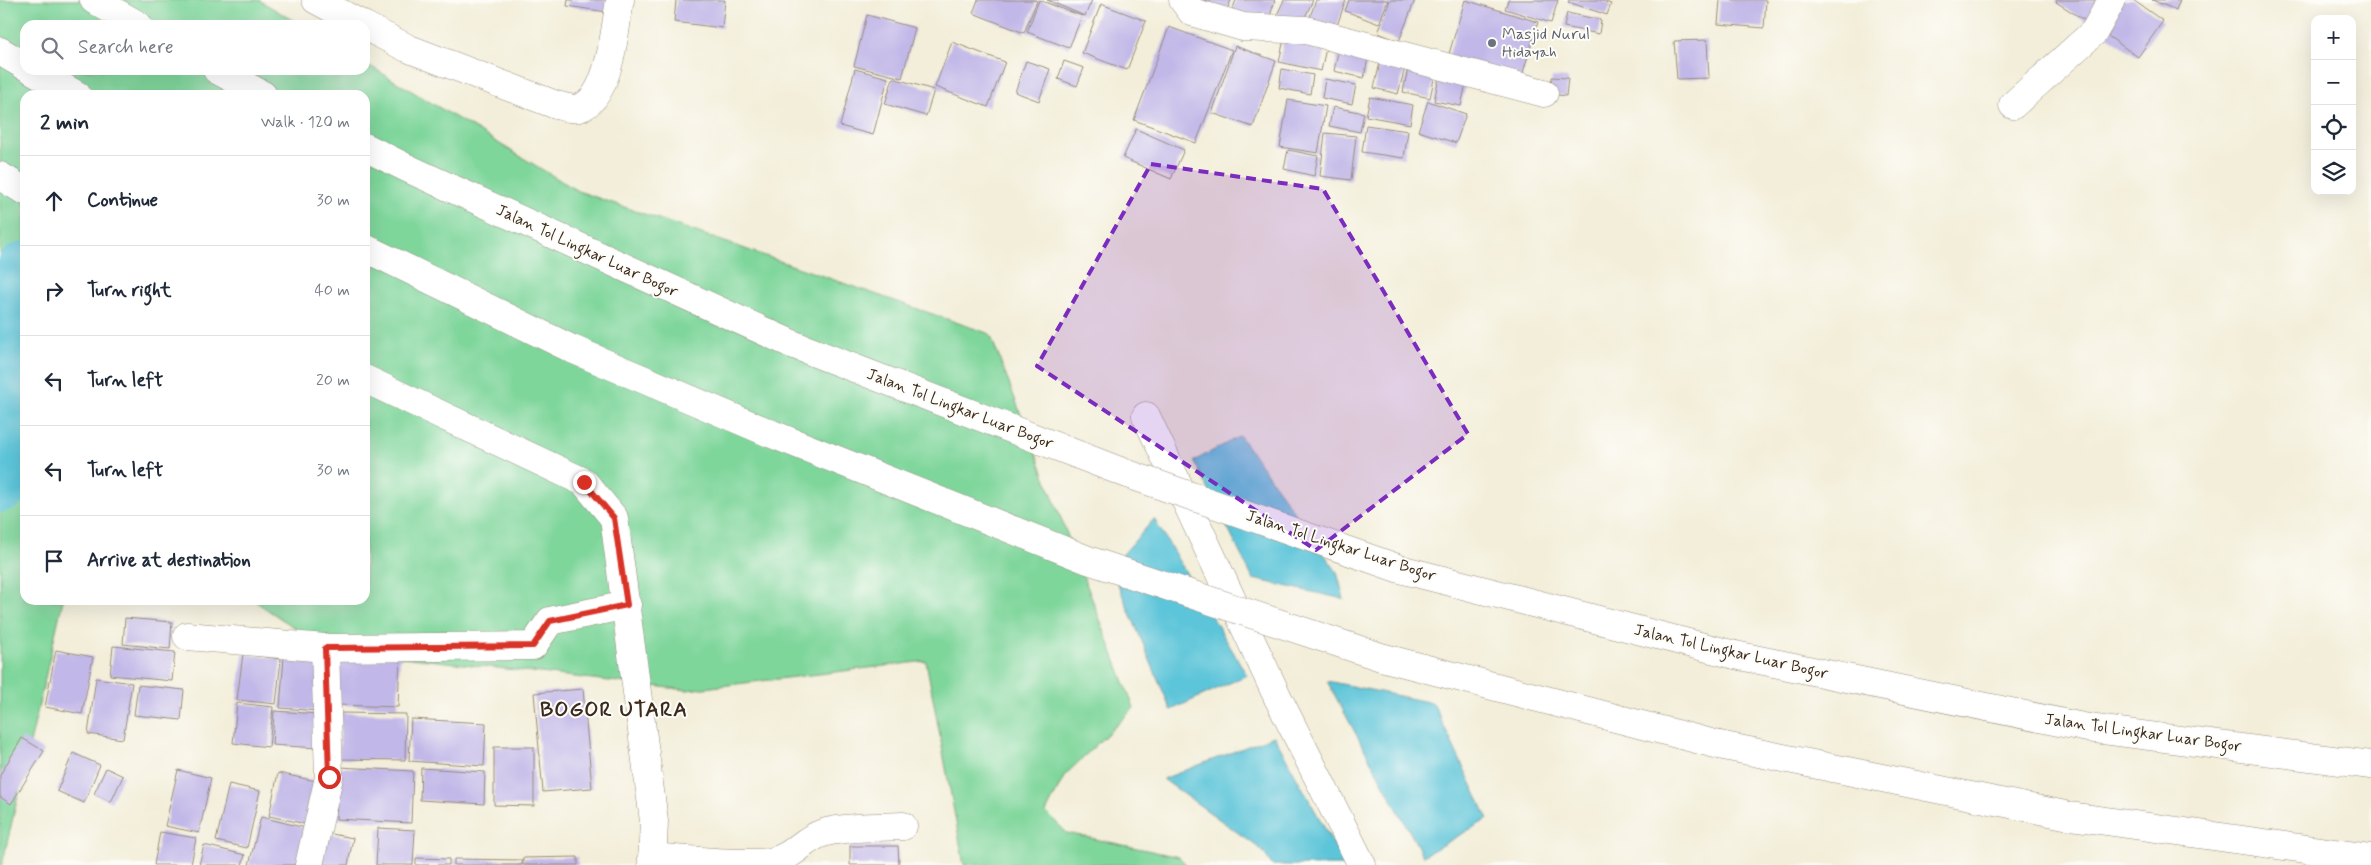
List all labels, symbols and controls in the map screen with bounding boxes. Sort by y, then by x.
map controls [2311,15,2356,195]
button: + [2311,15,2356,60]
search box [20,20,370,75]
place label: Masjid Nurul Hidayah [1502,24,1590,63]
icon: search [38,34,66,62]
text: Search here [78,35,174,60]
marker: Masjid Nurul Hidayah [1486,37,1498,49]
button: − [2311,60,2356,105]
button: locate [2311,105,2356,150]
text: 2 min [40,109,89,137]
text: Walk · 120 m [261,112,350,133]
button: layers [2311,150,2356,195]
icon: ahead [40,187,68,215]
text: Continue [87,188,158,213]
text: 30 m [317,190,350,211]
street label: Jalan Tol Lingkar Luar Bogor [492,200,682,304]
icon: right [40,277,68,305]
text: Turn right [87,278,171,303]
text: 40 m [314,280,350,301]
street label: Jalan Tol Lingkar Luar Bogor [863,364,1057,455]
icon: left [40,367,68,395]
text: Turn left [87,368,163,393]
text: 20 m [316,370,350,391]
icon: left [40,457,68,485]
text: Turn left [87,458,163,483]
text: 30 m [317,460,350,481]
route end [573,471,596,494]
street label: Jalan Tol Lingkar Luar Bogor [1243,505,1439,588]
icon: arrive [40,547,68,575]
text: Arrive at destination [87,548,251,573]
street label: Jalan Tol Lingkar Luar Bogor [1632,619,1831,686]
district label: BOGOR UTARA [540,696,688,724]
street label: Jalan Tol Lingkar Luar Bogor [2043,709,2243,758]
route start [318,766,341,789]

